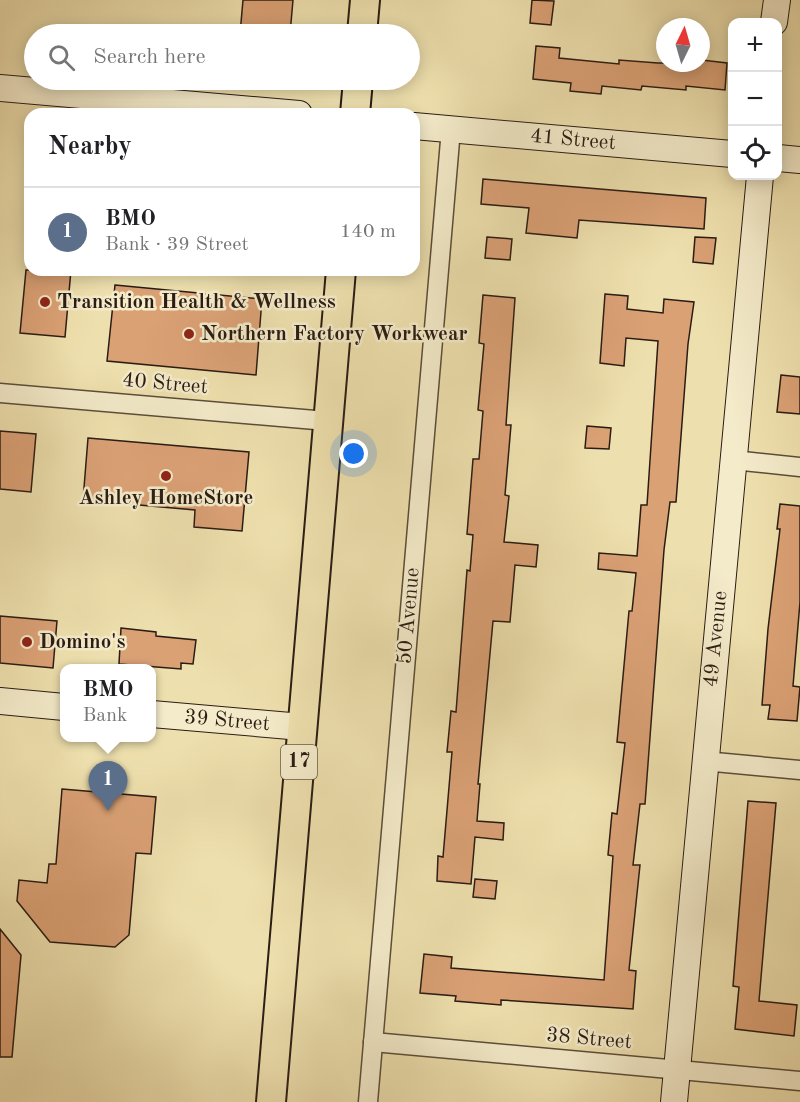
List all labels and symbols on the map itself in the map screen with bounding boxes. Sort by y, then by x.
north arrow [656,18,710,72]
street label: 41 Street [529,126,617,154]
place label: Transition Health & Wellness [57,292,336,313]
marker: Transition Health & Wellness [38,295,52,309]
place label: Northern Factory Workwear [201,324,468,345]
marker: Northern Factory Workwear [182,327,196,341]
street label: 40 Street [121,370,209,398]
your location [339,439,368,468]
marker: Ashley HomeStore [159,469,173,483]
place label: Ashley HomeStore [79,488,253,509]
street label: 50 Avenue [394,567,424,665]
street label: 49 Avenue [700,590,732,688]
place label: Domino's [39,632,125,653]
marker: Domino's [20,635,34,649]
street label: 39 Street [183,707,271,735]
road number: 17 [281,745,317,779]
pin: 1 [88,762,128,811]
street label: 38 Street [545,1025,633,1053]

